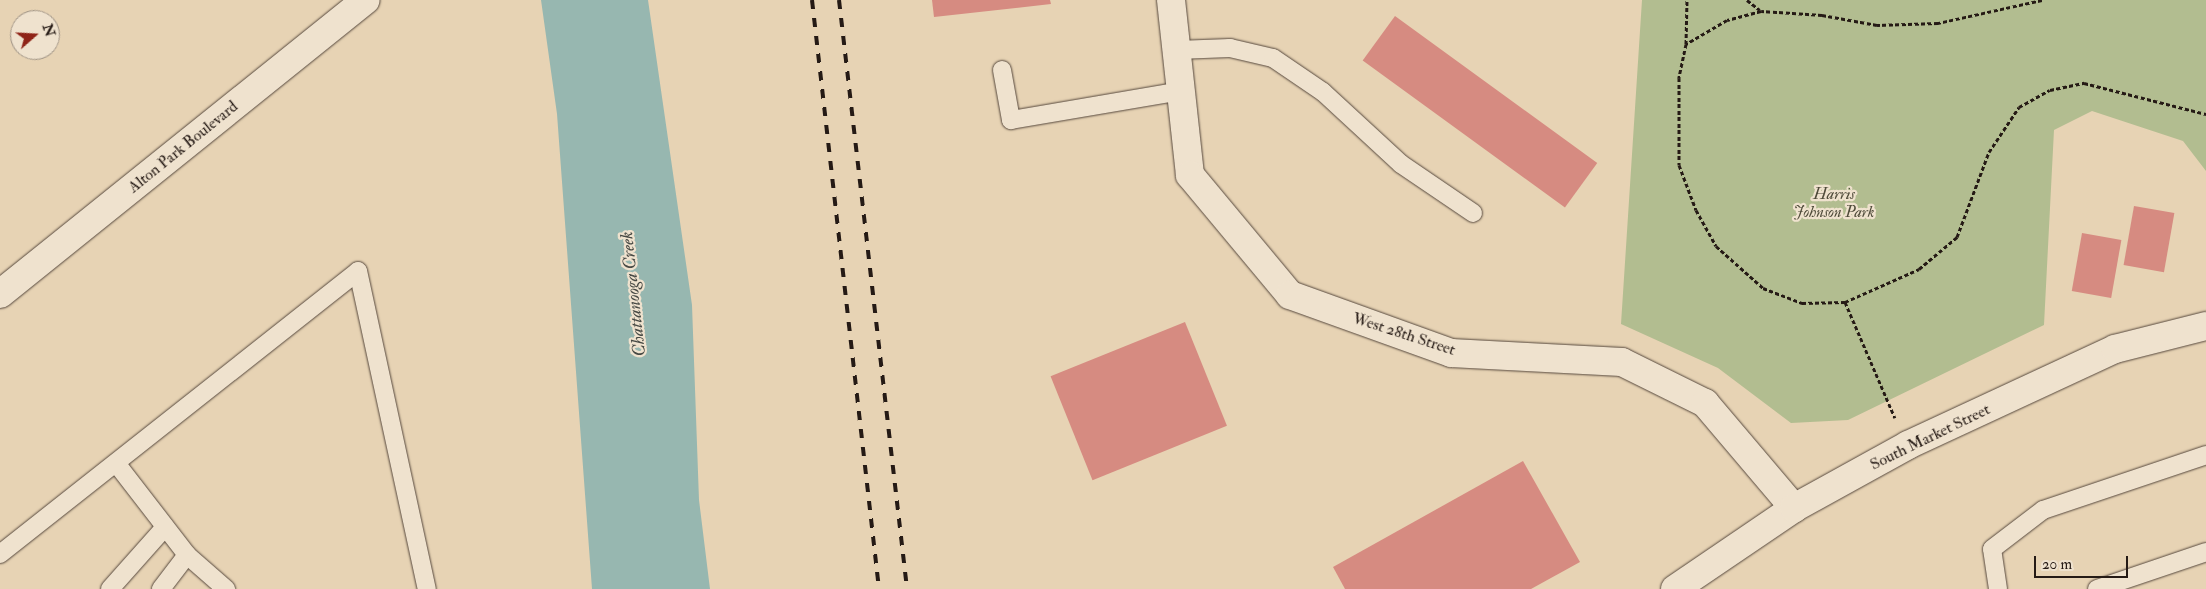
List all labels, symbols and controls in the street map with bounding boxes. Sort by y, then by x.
north arrow [10,10,60,60]
text: N [39,22,59,39]
street label: Alton Park Boulevard [124,97,242,197]
park label: Harris Johnson Park [1794,184,1874,222]
water label: Chattanooga Creek [617,230,651,358]
street label: West 28th Street [1350,308,1458,360]
street label: South Market Street [1867,400,1993,474]
scale bar [2036,546,2130,578]
text: 20 m [2042,555,2072,574]

